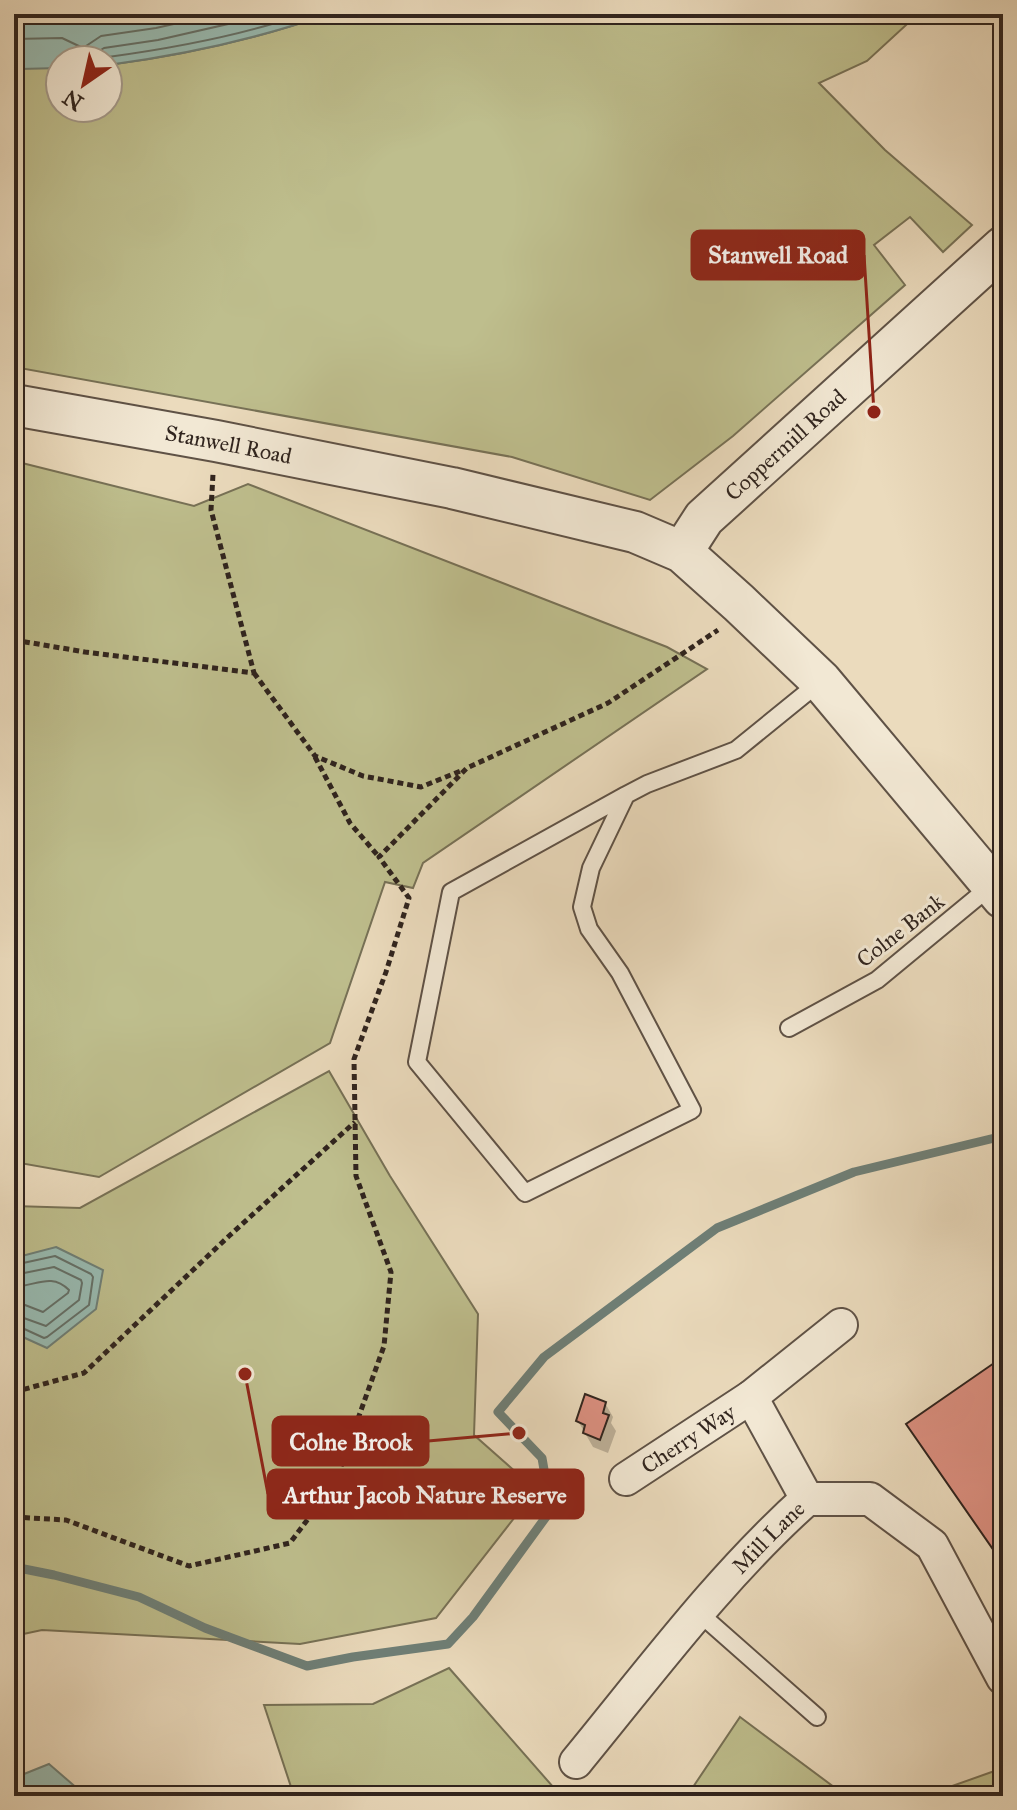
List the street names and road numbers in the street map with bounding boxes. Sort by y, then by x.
street label: Coppermill Road [719,383,852,506]
street label: Stanwell Road [163,419,294,470]
street label: Colne Bank [851,887,950,973]
street label: Cherry Way [636,1398,741,1479]
street label: Mill Lane [726,1495,810,1579]

